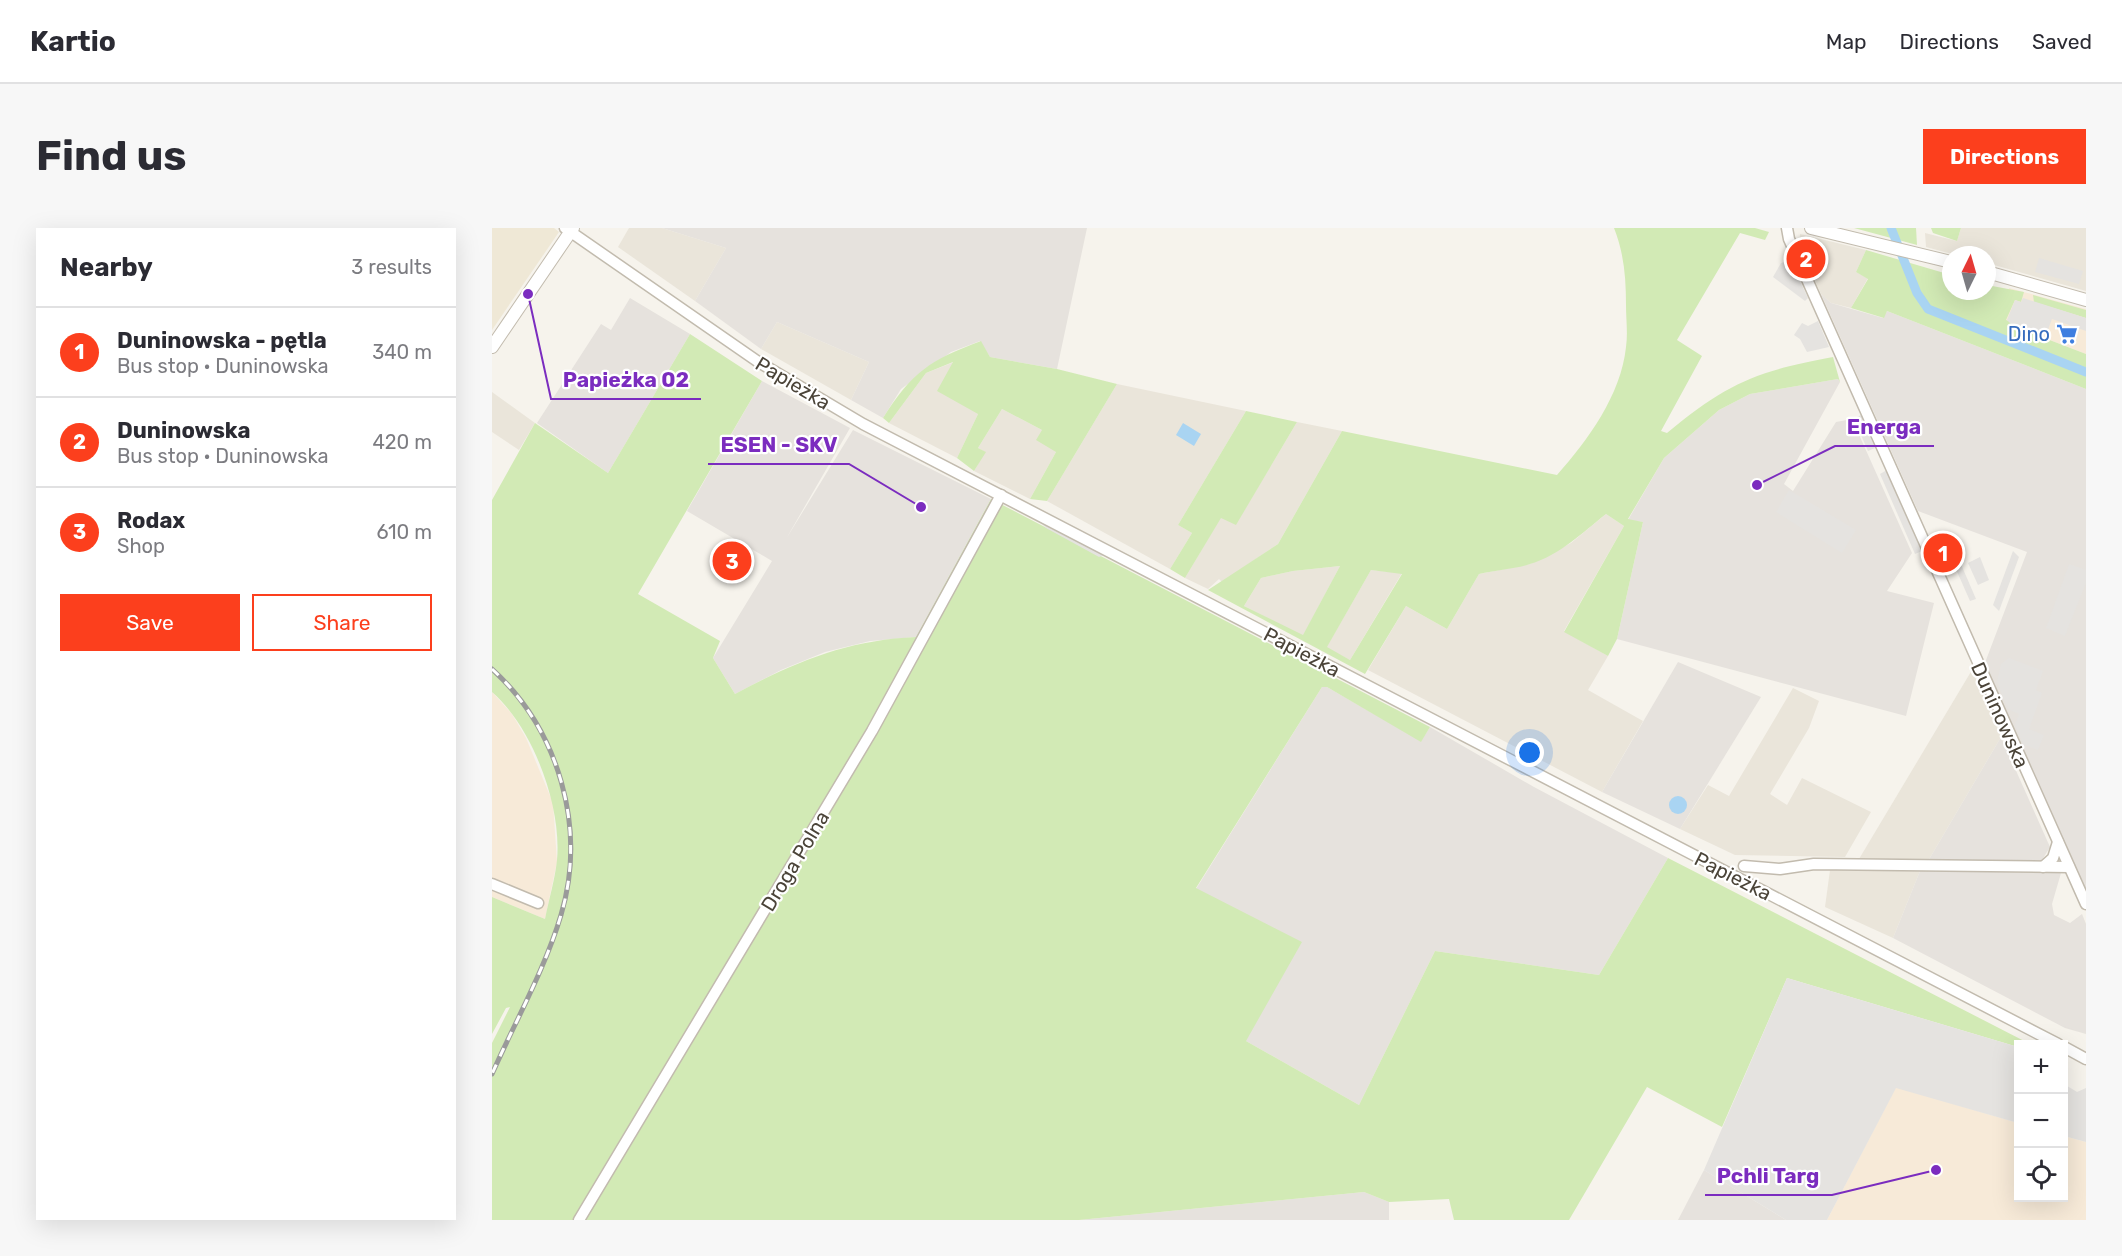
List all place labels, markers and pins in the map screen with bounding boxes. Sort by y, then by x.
pin: 2 [1786,237,1826,282]
place label: Dino [2008,322,2050,346]
supermarket icon: Dino [2055,322,2079,346]
callout: Papieżka 02 [551,360,701,399]
callout: Energa [1835,407,1934,446]
callout: ESEN - SKV [708,425,849,464]
pin: 1 [1924,530,1962,576]
pin: 3 [712,538,752,584]
callout: Pchli Targ [1705,1156,1832,1195]

